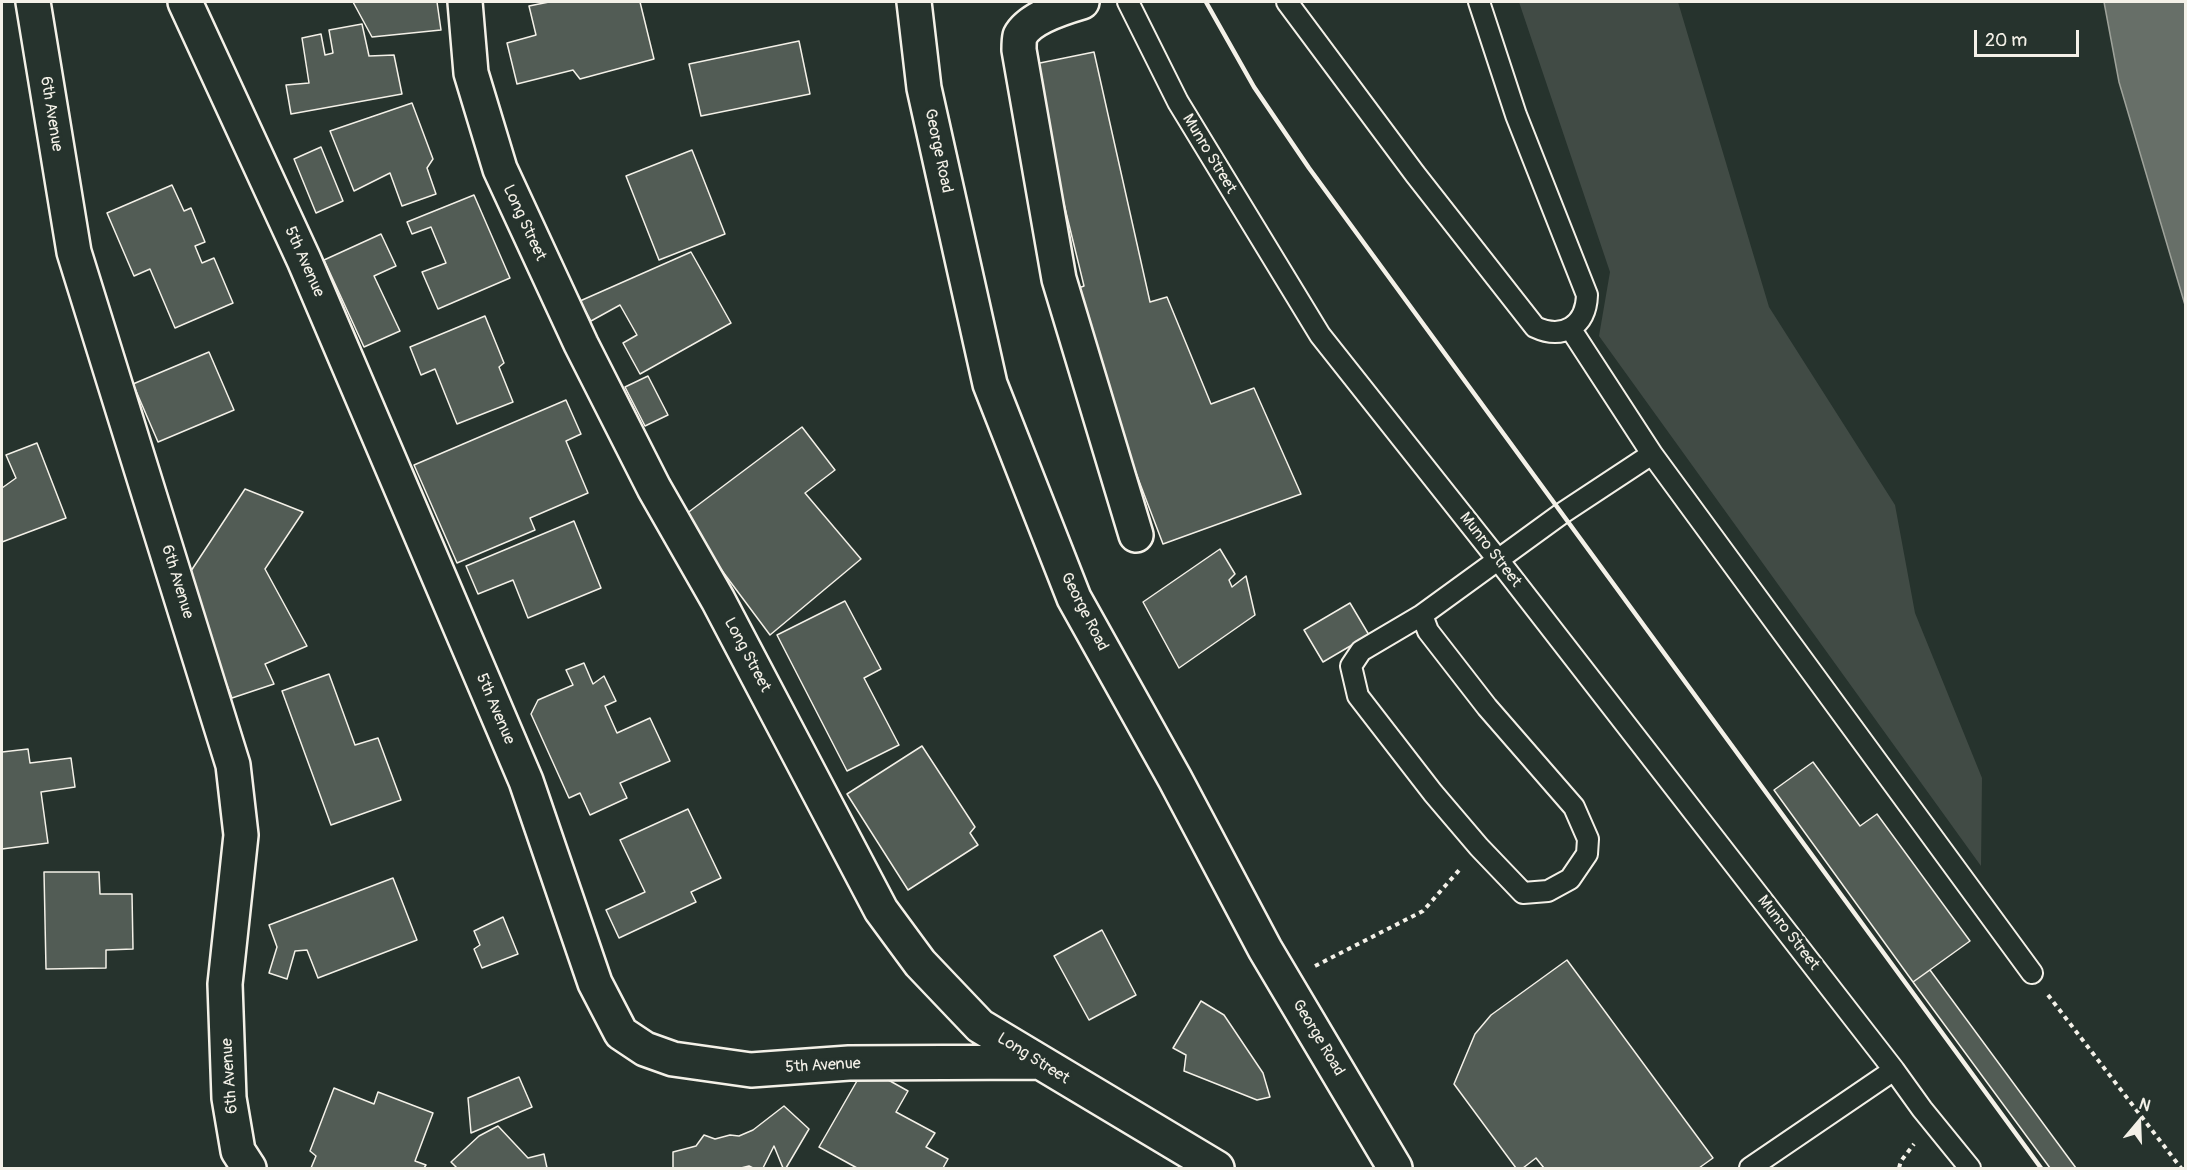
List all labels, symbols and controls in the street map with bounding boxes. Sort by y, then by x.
scale bar [1977,18,2082,56]
text: 20 m [1985,29,2027,52]
street label: 6th Avenue [36,75,66,153]
street label: George Road [920,107,956,195]
street label: Munro Street [1178,111,1240,197]
street label: Long Street [498,182,550,264]
street label: 5th Avenue [280,224,328,300]
street label: Munro Street [1455,509,1525,591]
street label: 6th Avenue [157,543,197,621]
street label: George Road [1056,570,1112,654]
street label: Long Street [719,615,775,695]
street label: 5th Avenue [471,671,519,747]
street label: Munro Street [1753,892,1823,974]
street label: George Road [1288,996,1348,1080]
street label: Long Street [993,1029,1073,1089]
street label: 6th Avenue [218,1037,242,1115]
street label: 5th Avenue [785,1054,861,1078]
north arrow [2109,1092,2169,1152]
text: N [2136,1094,2153,1116]

